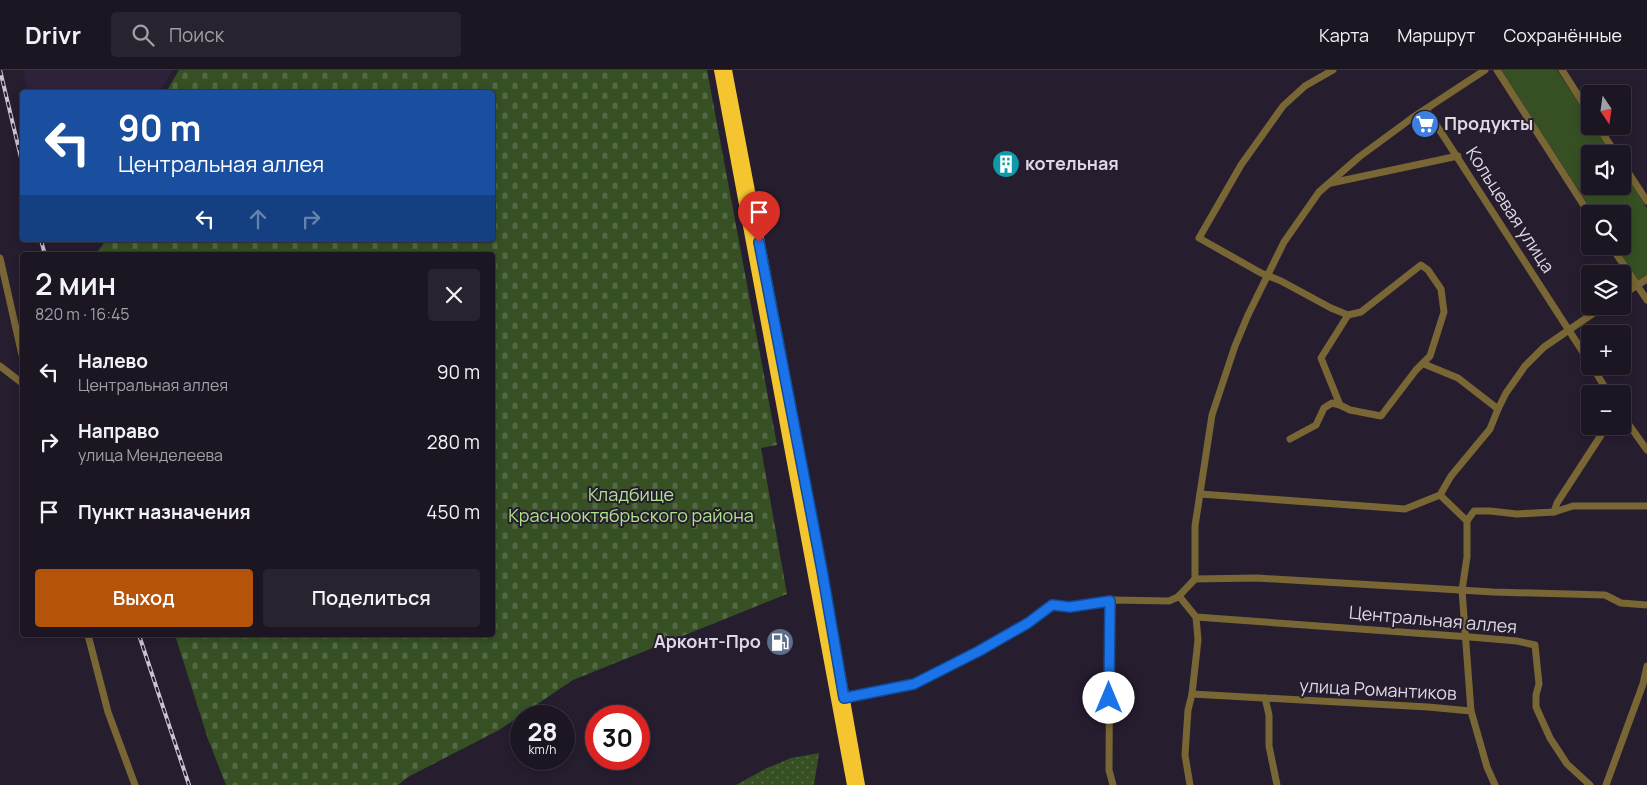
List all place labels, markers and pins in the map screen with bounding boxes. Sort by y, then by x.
supermarket icon: Продукты [1410,109,1440,139]
place label: Продукты [1444,111,1533,135]
building icon: котельная [991,149,1021,179]
place label: котельная [1025,151,1119,175]
pin [738,191,780,242]
fuel station icon: Арконт-Про [765,627,795,657]
place label: Арконт-Про [654,629,761,653]

